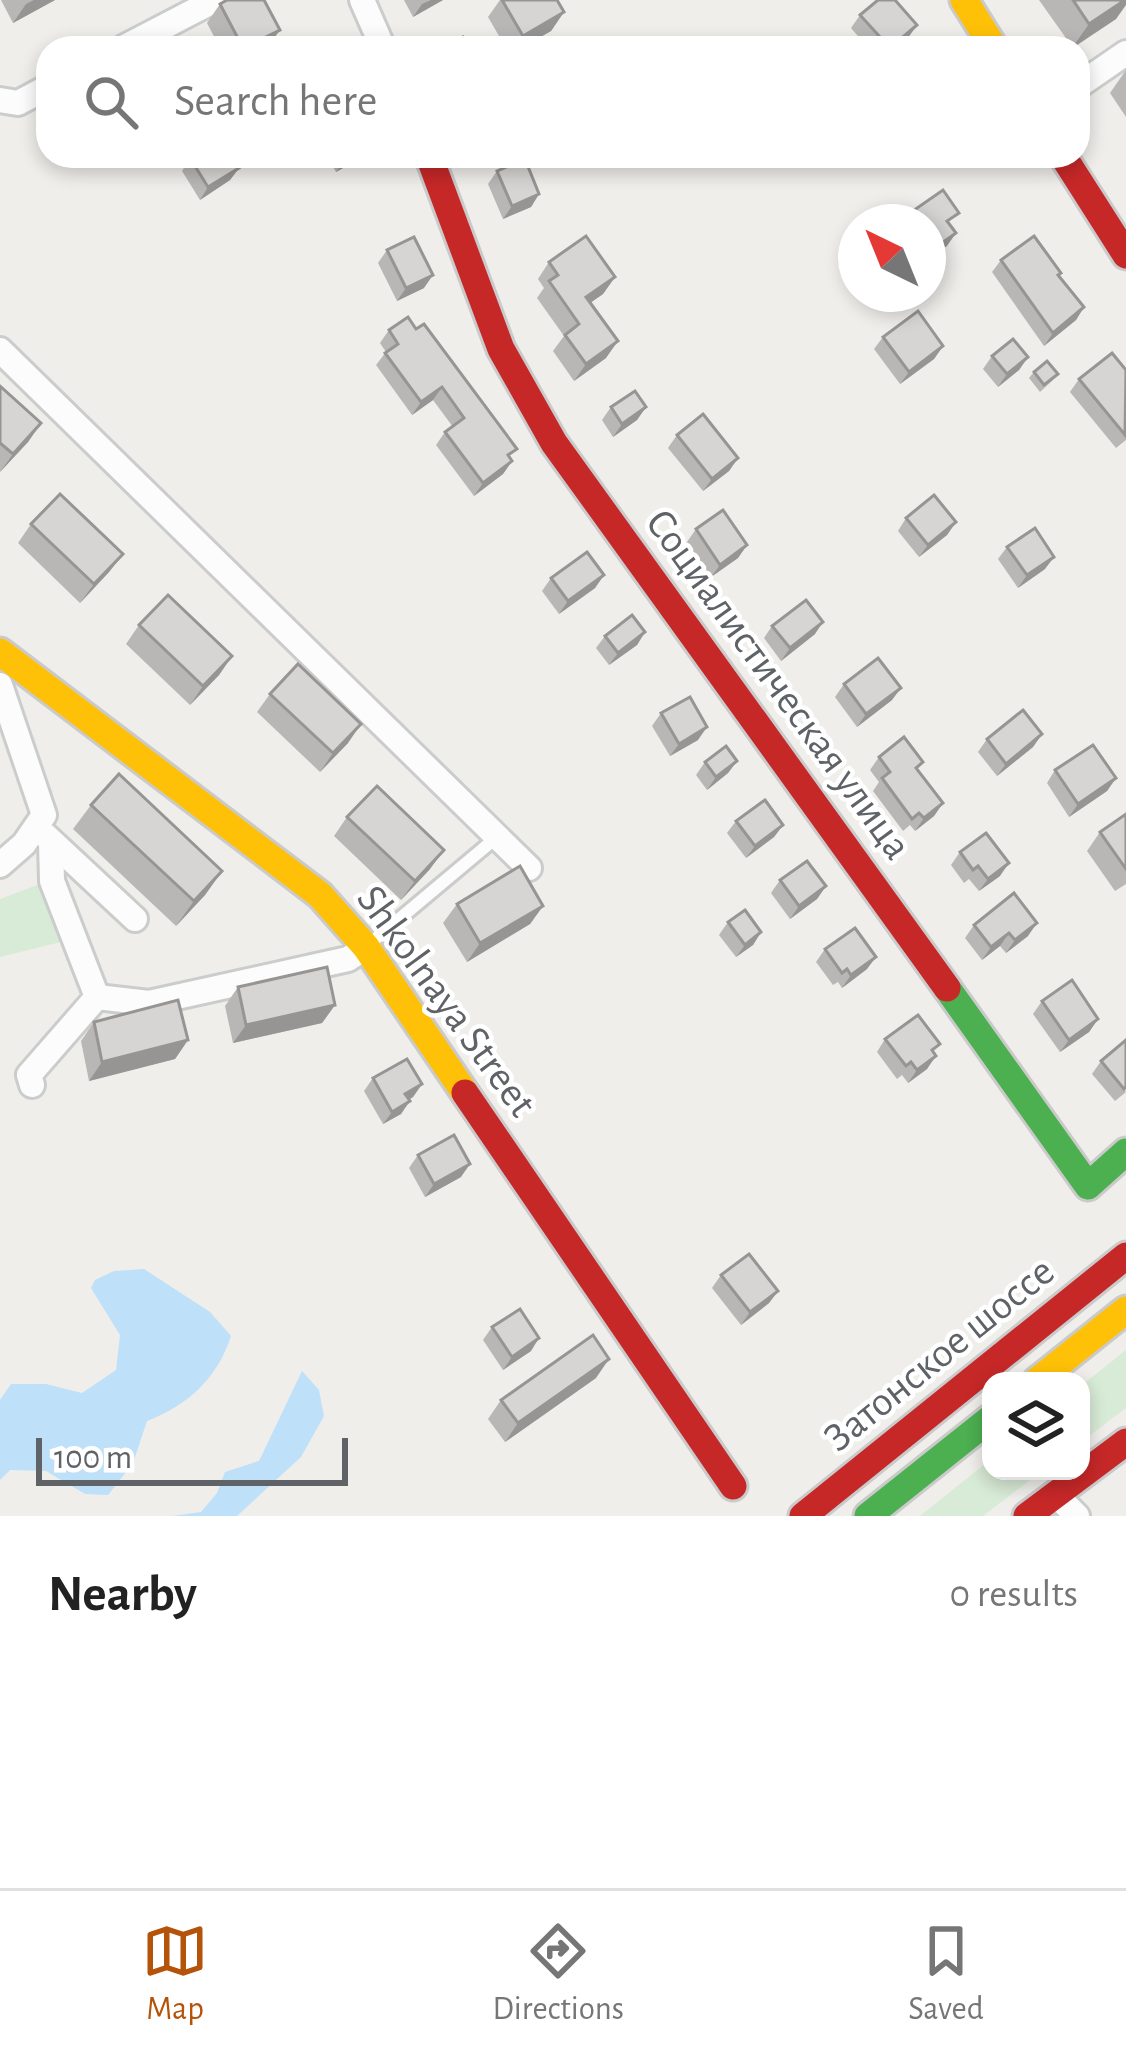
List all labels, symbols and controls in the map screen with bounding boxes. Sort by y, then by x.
search box [36,36,1090,168]
icon: search [78,69,144,135]
text: Search here [174,79,377,124]
north arrow [838,204,946,312]
street label: Социалистическая улица [638,501,919,867]
street label: Shkolnaya Street [349,878,544,1124]
street label: Затонское шоссе [816,1249,1062,1460]
map controls [982,1372,1090,1480]
button: layers [982,1372,1090,1480]
scale bar [36,1432,348,1485]
text: 100 m [54,1442,132,1475]
text: Nearby [48,1569,197,1620]
text: 0 results [950,1575,1078,1614]
tab: Map [142,1918,208,2030]
tab: Directions [492,1918,624,2030]
tab: Saved [908,1918,984,2030]

